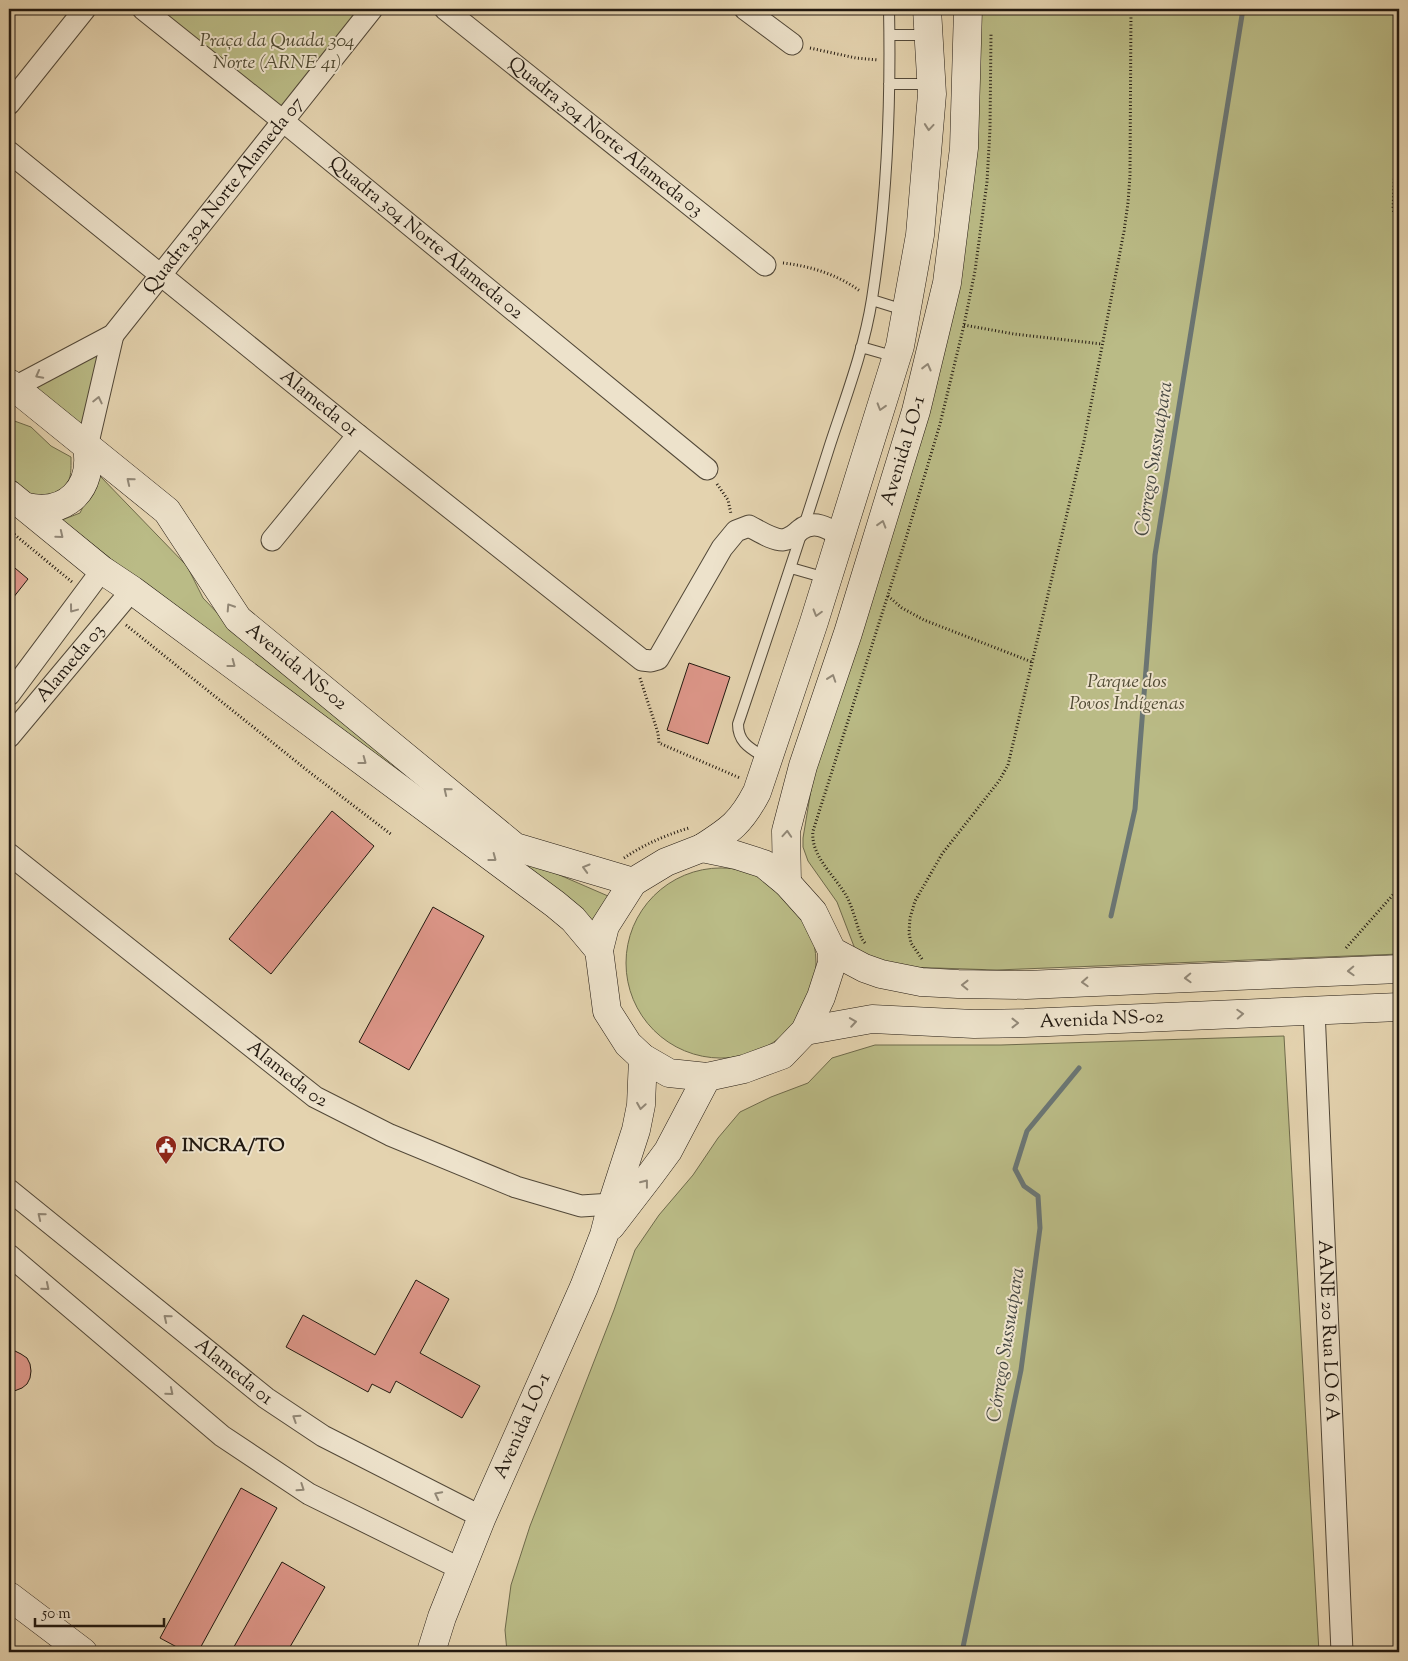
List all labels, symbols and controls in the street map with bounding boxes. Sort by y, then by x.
park label: Praça da Quada 304 Norte (ARNE 41) [200,28,355,77]
street label: Quadra 304 Norte Alameda 03 [502,51,709,224]
street label: Quadra 304 Norte Alameda 07 [137,91,311,300]
one-way arrow [924,124,935,132]
street label: Quadra 304 Norte Alameda 02 [323,150,529,326]
street label: Alameda 01 [274,363,364,444]
one-way arrow [921,363,932,372]
one-way arrow [35,369,44,379]
water label: Córrego Sussuapara [1128,379,1182,539]
street label: Avenida LO-1 [874,393,933,509]
one-way arrow [92,395,103,404]
one-way arrow [876,403,886,411]
one-way arrow [127,479,136,487]
one-way arrow [876,520,886,528]
one-way arrow [54,530,63,538]
one-way arrow [70,603,79,613]
one-way arrow [227,604,236,613]
one-way arrow [812,608,822,616]
street label: Avenida NS-02 [240,617,353,717]
street label: Alameda 03 [30,618,112,709]
one-way arrow [226,658,236,667]
park label: Parque dos Povos Indígenas [1069,669,1185,718]
one-way arrow [827,675,837,683]
one-way arrow [357,755,367,764]
one-way arrow [443,788,452,797]
one-way arrow [782,830,793,838]
one-way arrow [487,852,497,861]
one-way arrow [583,864,591,874]
one-way arrow [1346,966,1354,977]
one-way arrow [1184,973,1192,983]
one-way arrow [1081,977,1089,988]
one-way arrow [961,979,969,990]
street label: Avenida NS-02 [1039,1004,1165,1036]
one-way arrow [1237,1008,1245,1019]
one-way arrow [849,1017,858,1027]
one-way arrow [1012,1018,1020,1028]
street label: Alameda 02 [241,1034,332,1115]
one-way arrow [636,1102,646,1111]
place label: INCRA/TO [182,1133,285,1160]
public building icon: INCRA/TO [154,1134,178,1165]
one-way arrow [639,1180,647,1189]
one-way arrow [37,1213,46,1222]
street label: AANE 20 Rua LO 6 A [1311,1239,1345,1423]
water label: Córrego Sussuapara [980,1265,1034,1425]
one-way arrow [40,1281,49,1290]
one-way arrow [164,1316,173,1324]
street label: Alameda 01 [189,1332,278,1412]
street label: Avenida LO-1 [487,1368,558,1483]
one-way arrow [164,1386,173,1394]
one-way arrow [292,1414,301,1424]
one-way arrow [295,1482,304,1491]
one-way arrow [434,1491,443,1501]
scale bar [35,1596,164,1628]
text: 50 m [41,1604,71,1625]

